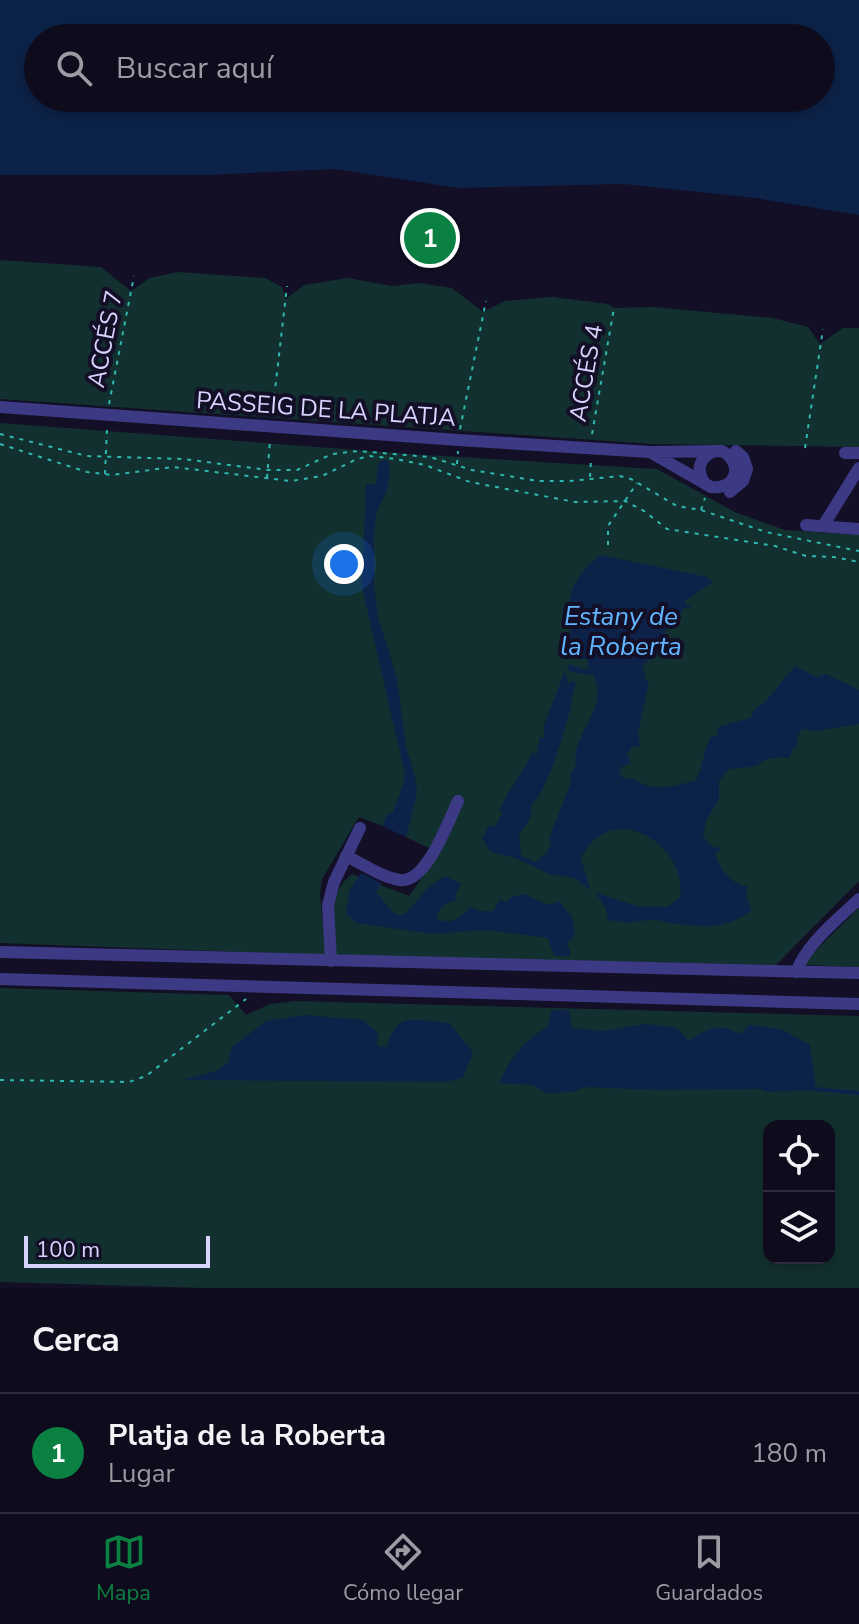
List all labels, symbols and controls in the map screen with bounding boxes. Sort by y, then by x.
search box [24,24,835,112]
icon: search [52,46,96,90]
text: Buscar aquí [116,48,273,89]
pin: 1 [404,208,456,268]
street label: ACCÉS 7 [80,288,130,390]
street label: ACCÉS 4 [562,322,610,424]
street label: PASSEIG DE LA PLATJA [195,384,457,434]
your location [324,544,364,584]
water label: Estany de la Roberta [560,599,682,664]
map controls [763,1120,835,1264]
button: locate [763,1120,835,1192]
button: layers [763,1192,835,1264]
scale bar [24,1232,210,1268]
text: 100 m [36,1235,100,1265]
text: Cerca [32,1317,120,1363]
text: Platja de la Roberta [108,1415,386,1456]
text: 1 [50,1436,66,1471]
text: 180 m [751,1436,827,1471]
text: Lugar [108,1456,175,1491]
tab: Mapa [96,1530,151,1608]
tab: Cómo llegar [343,1530,463,1608]
tab: Guardados [655,1530,763,1608]

